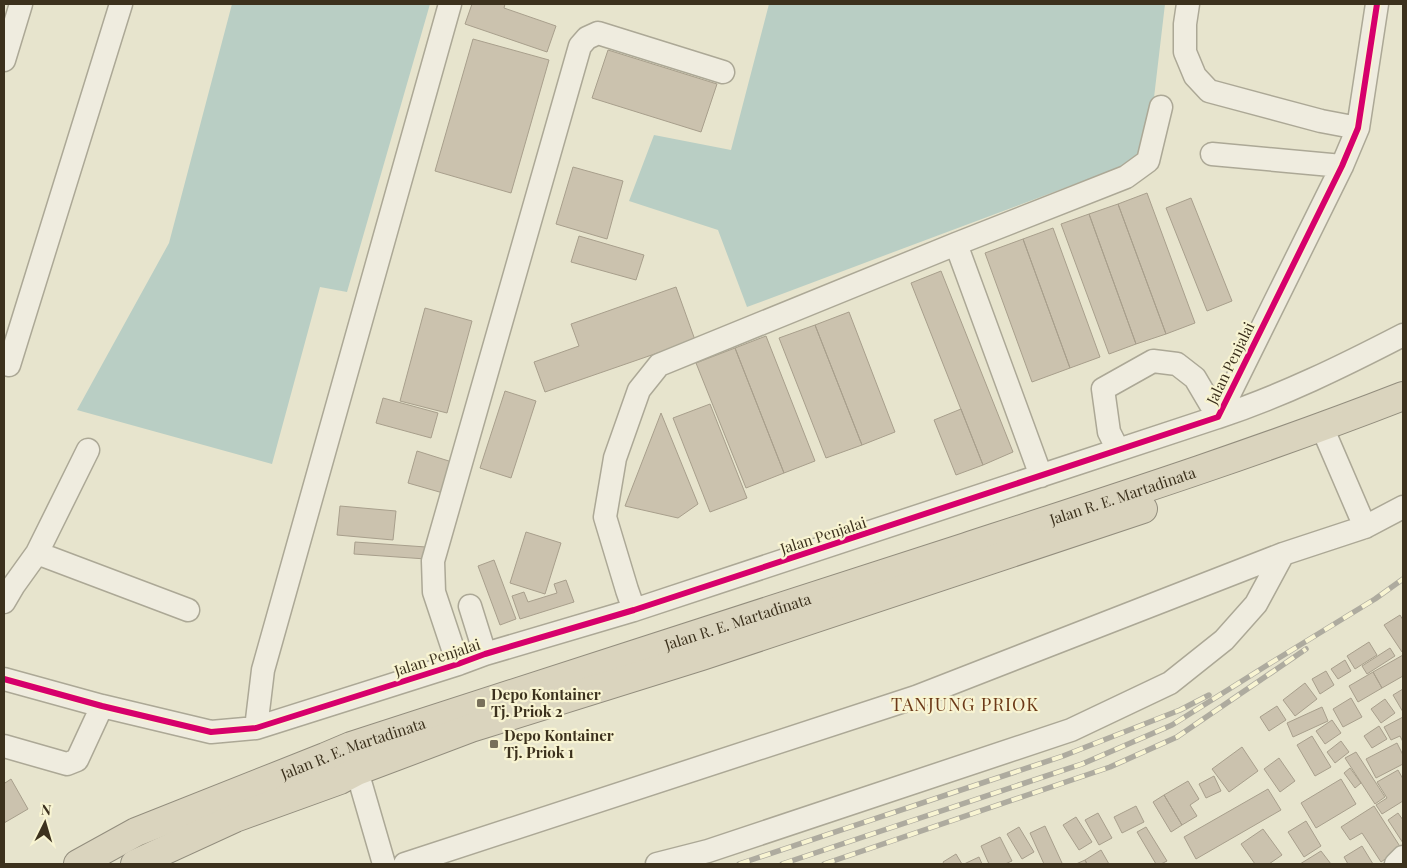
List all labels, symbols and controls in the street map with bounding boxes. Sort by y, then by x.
street label: Jalan Penjalai [1201,318,1259,408]
street label: Jalan R. E. Martadinata [1046,462,1199,529]
street label: Jalan Penjalai [777,512,869,559]
street label: Jalan R. E. Martadinata [661,588,814,655]
street label: Jalan Penjalai [391,634,483,681]
place label: Depo Kontainer Tj. Priok 2 [491,684,601,721]
district label: TANJUNG PRIOK [891,692,1039,716]
marker: Depo Kontainer Tj. Priok 2 [475,697,487,709]
street label: Jalan R. E. Martadinata [277,713,428,784]
place label: Depo Kontainer Tj. Priok 1 [504,725,614,762]
marker: Depo Kontainer Tj. Priok 1 [488,738,500,750]
north arrow [20,798,70,848]
text: N [40,800,52,819]

